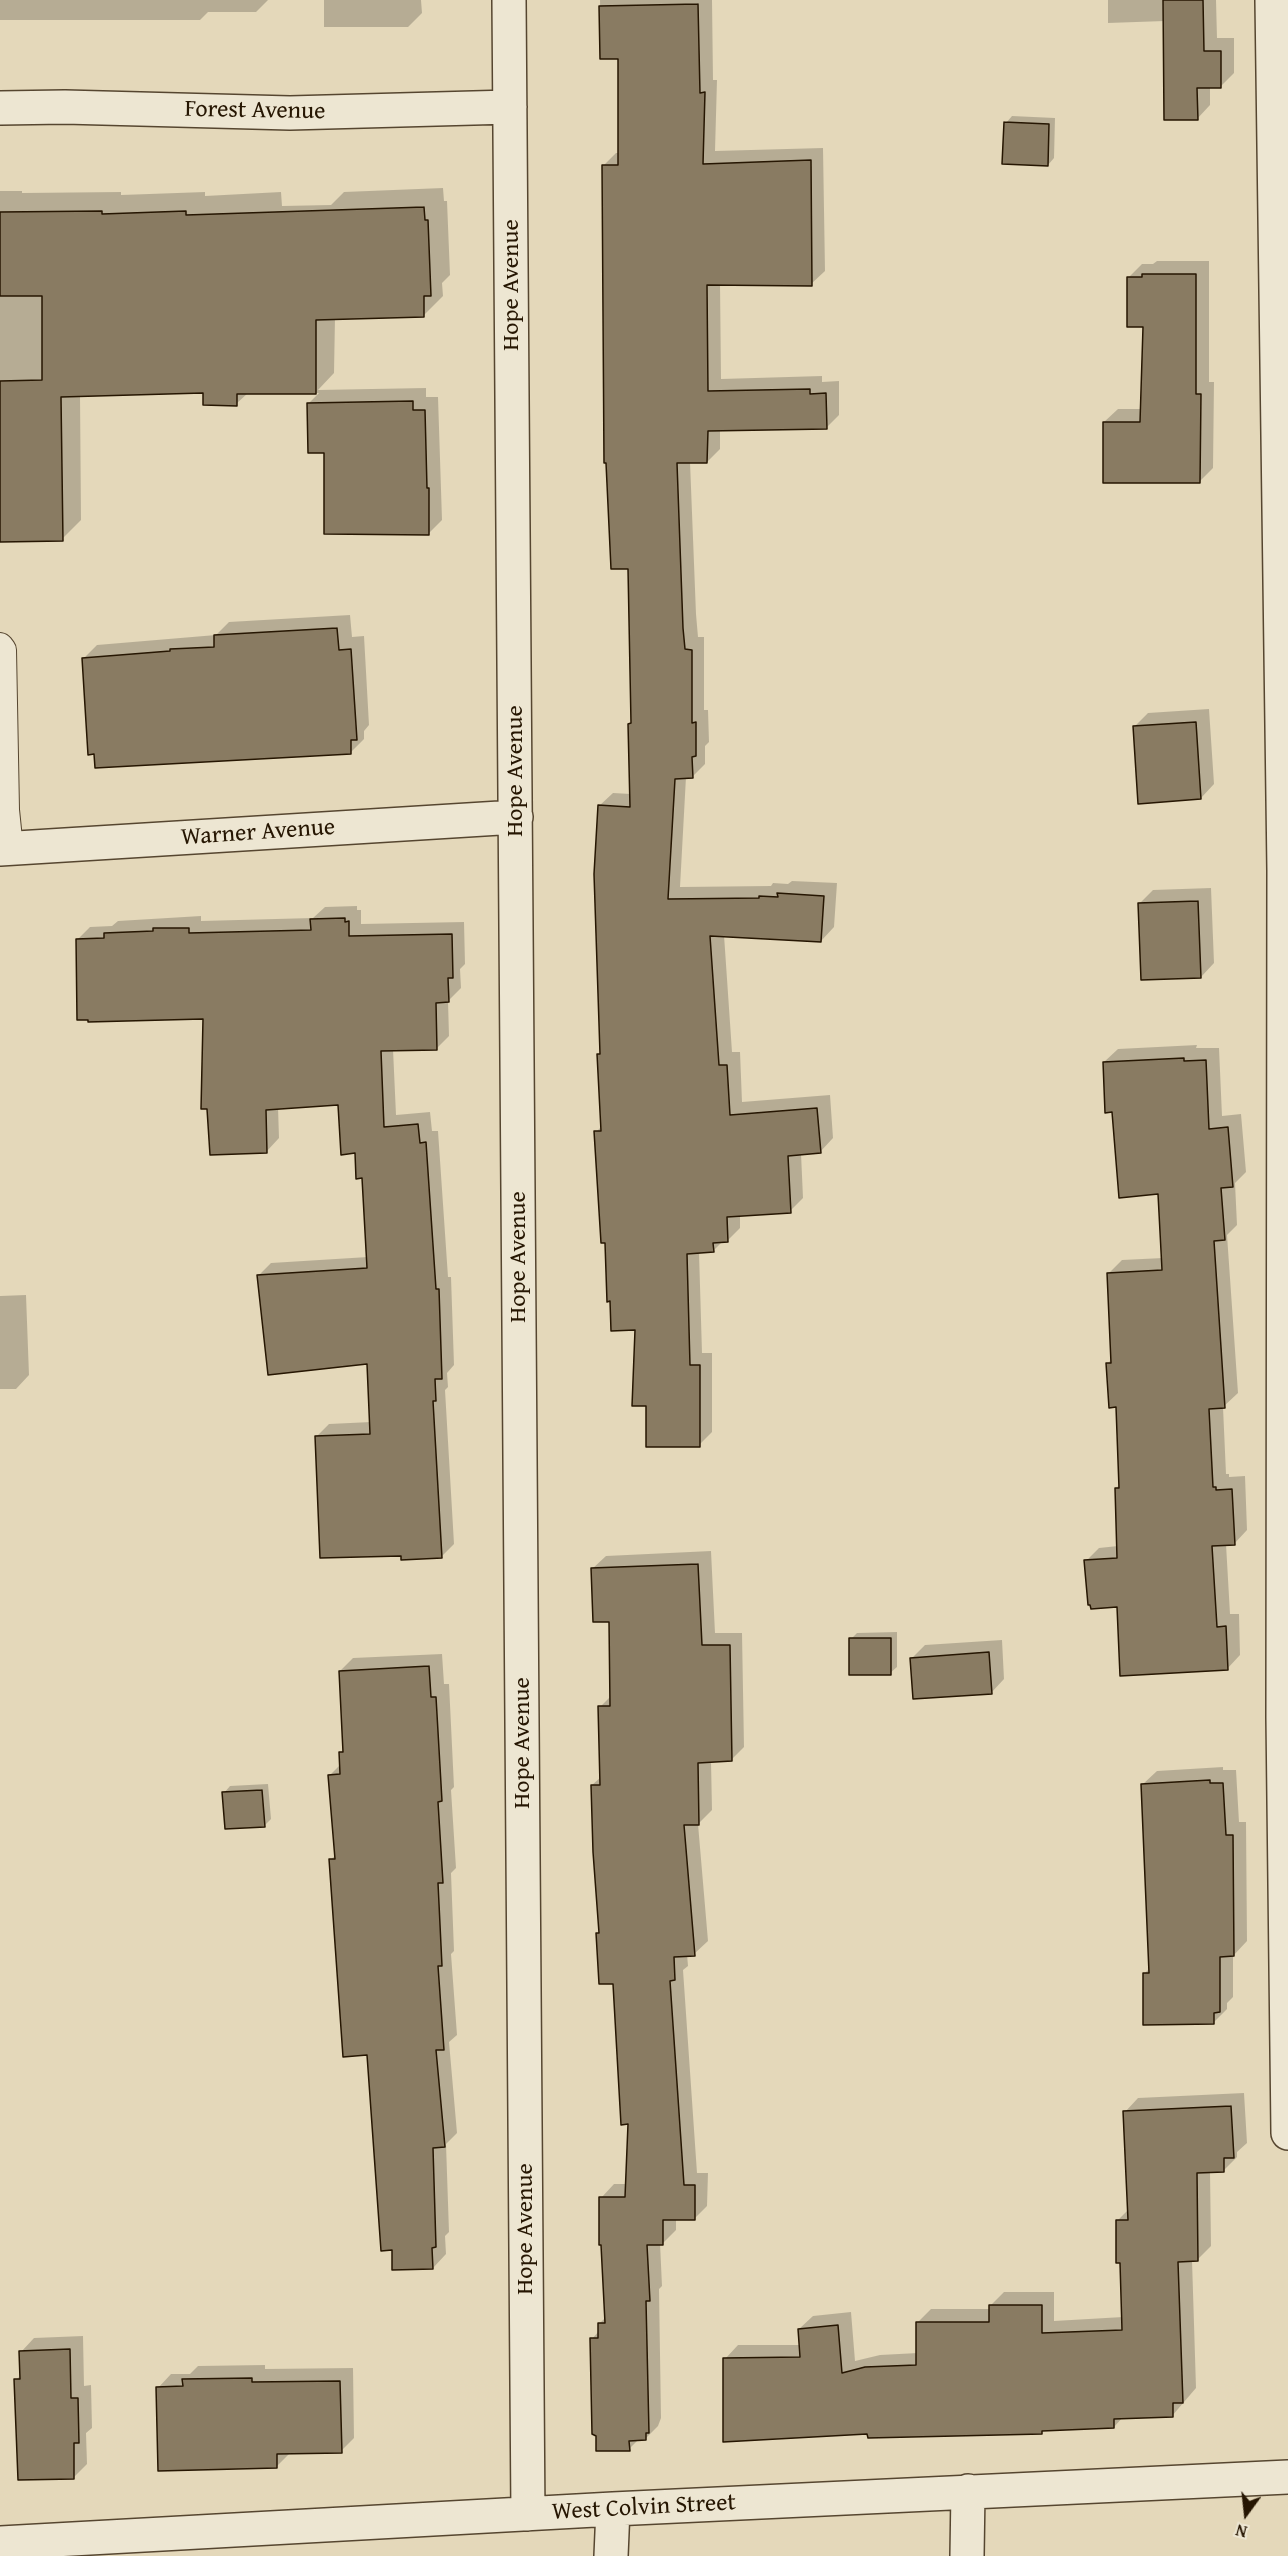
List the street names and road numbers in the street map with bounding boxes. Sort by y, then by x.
street label: Forest Avenue [184,95,326,127]
street label: Hope Avenue [498,219,526,351]
street label: Hope Avenue [502,705,530,837]
street label: Warner Avenue [180,813,336,853]
street label: Hope Avenue [505,1191,533,1323]
street label: Hope Avenue [509,1677,537,1809]
street label: Hope Avenue [512,2163,540,2295]
street label: West Colvin Street [551,2489,737,2527]

